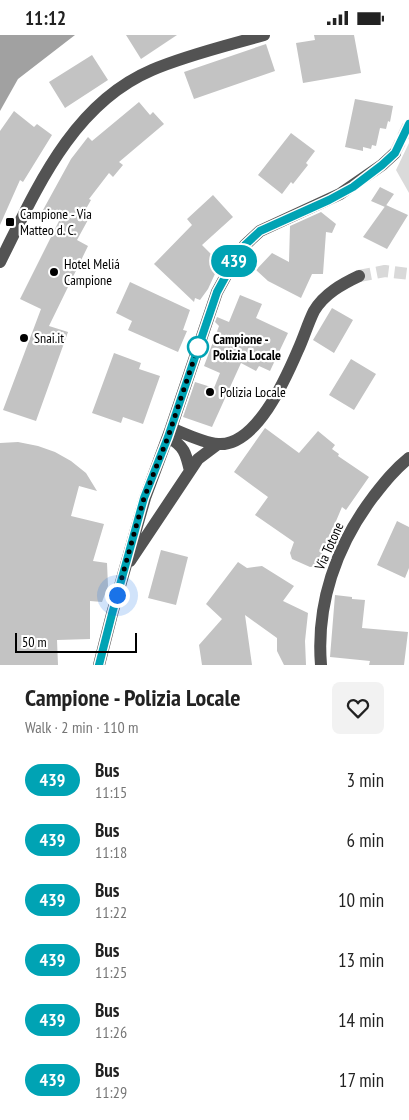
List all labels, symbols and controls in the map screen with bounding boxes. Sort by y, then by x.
text: 11:12 [25,6,66,30]
place label: Campione - Via Matteo d. C. [20,205,92,239]
marker: Campione - Via Matteo d. C. [4,216,16,228]
line badge: 439 [205,245,263,277]
text: 439 [221,249,247,272]
place label: Hotel Meliá Campione [64,255,120,289]
marker: Hotel Meliá Campione [48,266,60,278]
place label: Snai.it [34,329,64,347]
place label: Campione - Polizia Locale [213,330,281,364]
marker: Snai.it [18,332,30,344]
marker: Campione - Polizia Locale [187,336,209,358]
place label: Polizia Locale [220,383,286,401]
marker: Polizia Locale [204,386,216,398]
street label: Via Totone [310,519,348,574]
your location [105,583,130,608]
scale bar [15,630,138,653]
text: 50 m [22,633,47,651]
text: Campione - Polizia Locale [25,682,241,713]
button: heart [332,682,384,734]
text: Walk · 2 min · 110 m [25,717,138,737]
text: Bus [95,758,119,782]
text: 439 [40,768,65,791]
text: 3 min [347,768,384,792]
text: 11:15 [95,782,127,802]
text: Bus [95,818,119,842]
text: 439 [40,828,65,851]
text: 6 min [347,828,384,852]
text: 11:18 [95,842,127,862]
text: Bus [95,878,119,902]
text: 439 [40,888,65,911]
text: 10 min [338,888,384,912]
text: 11:22 [95,902,127,922]
text: Bus [95,938,119,962]
text: 439 [40,948,65,971]
text: 13 min [338,948,384,972]
text: 11:25 [95,962,127,982]
text: Bus [95,998,119,1022]
text: 439 [40,1008,65,1031]
text: 14 min [338,1008,384,1032]
text: 11:26 [95,1022,127,1042]
text: Bus [95,1058,119,1082]
text: 439 [40,1068,65,1091]
text: 17 min [339,1068,384,1092]
text: 11:29 [95,1082,127,1102]

